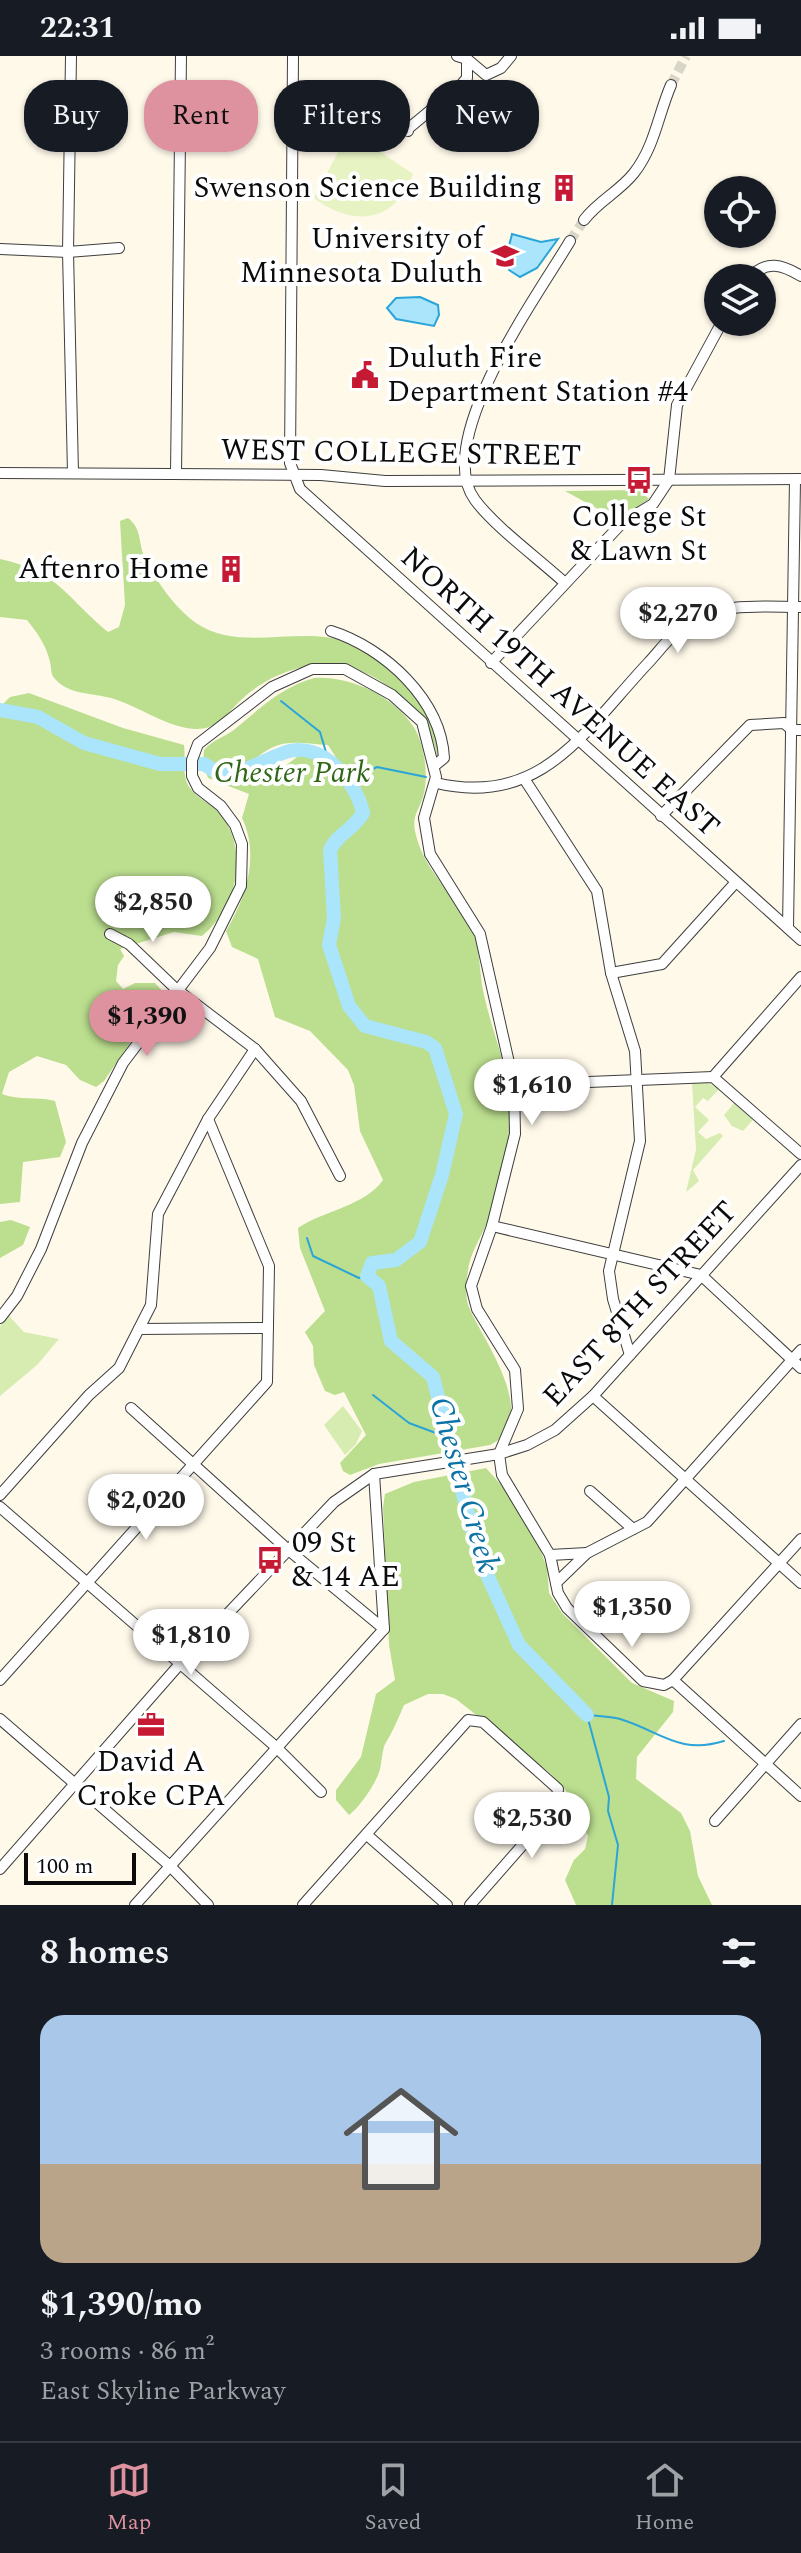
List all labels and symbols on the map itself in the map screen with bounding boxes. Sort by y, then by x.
place label: Swenson Science Building [193,165,542,211]
building icon: Swenson Science Building [549,173,579,203]
place label: University of Minnesota Duluth [240,216,486,296]
school or university icon: University of Minnesota Duluth [490,241,520,271]
place label: Duluth Fire Department Station #4 [387,335,688,415]
public building icon: Duluth Fire Department Station #4 [350,360,380,390]
street label: WEST COLLEGE STREET [220,427,582,479]
bus stop icon: College St & Lawn St [624,465,654,495]
place label: College St & Lawn St [571,494,707,574]
street label: NORTH 19TH AVENUE EAST [390,536,730,848]
place label: Aftenro Home [18,546,209,592]
building icon: Aftenro Home [216,554,246,584]
pin: $2,270 [613,587,743,655]
park label: Chester Park [214,750,370,796]
pin: $2,850 [88,876,218,944]
pin: $1,390 [82,990,212,1058]
pin: $1,610 [467,1059,597,1127]
street label: EAST 8TH STREET [532,1190,748,1418]
water label: Chester Creek [415,1391,513,1579]
pin: $2,020 [81,1474,211,1542]
place label: 09 St & 14 AE [292,1520,400,1600]
bus stop icon: 09 St & 14 AE [255,1545,285,1575]
pin: $1,350 [567,1581,697,1649]
pin: $1,810 [126,1609,256,1677]
office icon: David A Croke CPA [136,1710,166,1740]
place label: David A Croke CPA [76,1739,226,1819]
pin: $2,530 [467,1792,597,1860]
scale bar [24,1849,136,1885]

